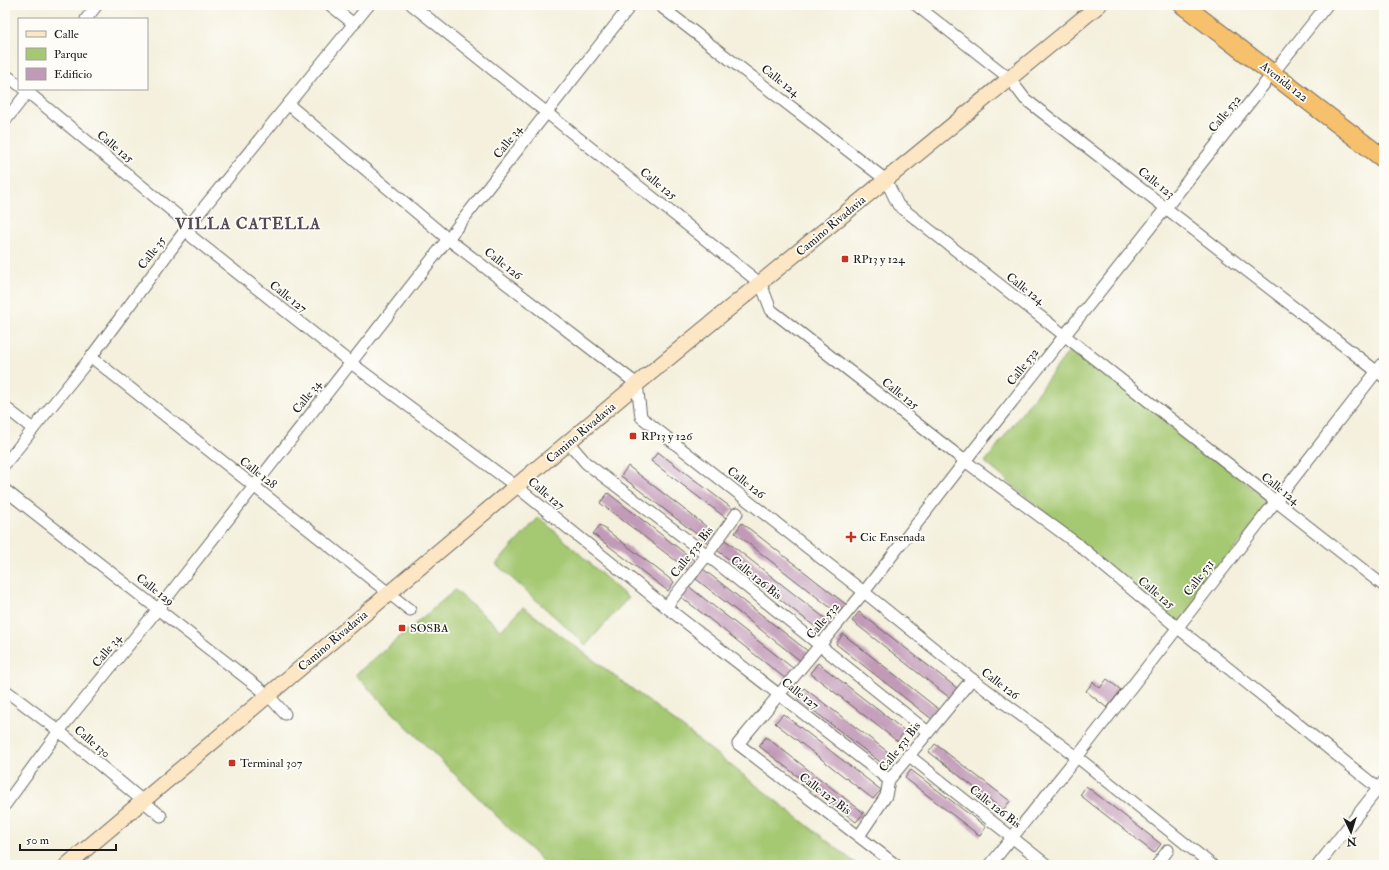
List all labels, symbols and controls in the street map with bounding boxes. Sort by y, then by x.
legend [18,18,148,90]
text: Calle [54,27,79,42]
text: Parque [54,47,88,62]
street label: Avenida 122 [1256,58,1311,105]
street label: Calle 124 [758,61,802,101]
text: Edificio [54,67,92,82]
street label: Calle 532 [1206,92,1244,136]
street label: Calle 34 [490,122,526,162]
street label: Calle 125 [94,127,137,167]
street label: Calle 123 [1135,164,1177,202]
street label: Calle 125 [637,165,680,204]
street label: Camino Rivadavia [793,192,870,260]
district label: VILLA CATELLA [174,214,321,234]
street label: Calle 35 [135,233,170,272]
street label: Calle 126 [481,245,526,284]
place label: RP13 y 124 [853,252,905,267]
marker: RP13 y 124 [840,254,850,264]
street label: Calle 124 [1003,269,1047,309]
street label: Calle 127 [266,278,310,316]
street label: Calle 532 [1004,345,1042,389]
street label: Calle 125 [878,375,922,414]
street label: Calle 34 [289,377,325,417]
street label: Camino Rivadavia [543,399,620,467]
place label: RP13 y 126 [641,429,693,444]
marker: RP13 y 126 [628,431,638,441]
street label: Calle 128 [236,454,280,492]
street label: Calle 126 [724,464,769,503]
street label: Calle 124 [1258,469,1302,509]
street label: Calle 127 [525,474,568,514]
street label: Calle 532 Bis [667,523,717,581]
place label: Cic Ensenada [860,530,926,545]
marker: Cic Ensenada [845,531,857,543]
street label: Calle 126 Bis [727,553,785,603]
street label: Calle 531 [1181,557,1217,599]
street label: Calle 129 [133,571,177,609]
street label: Calle 125 [1135,573,1178,613]
street label: Calle 532 [803,600,843,642]
street label: Camino Rivadavia [295,607,372,675]
place label: SOSBA [410,621,449,636]
marker: SOSBA [397,623,407,633]
street label: Calle 34 [89,631,125,671]
street label: Calle 126 [978,665,1023,704]
street label: Calle 127 [778,675,822,713]
street label: Calle 531 Bis [876,719,924,775]
street label: Calle 130 [71,723,113,761]
place label: Terminal 307 [240,756,303,771]
marker: Terminal 307 [227,758,237,768]
street label: Calle 127 Bis [796,770,854,818]
street label: Calle 126 Bis [966,782,1024,832]
north arrow [1331,812,1371,852]
scale bar [20,826,116,852]
text: 50 m [26,833,50,848]
text: N [1345,835,1358,848]

